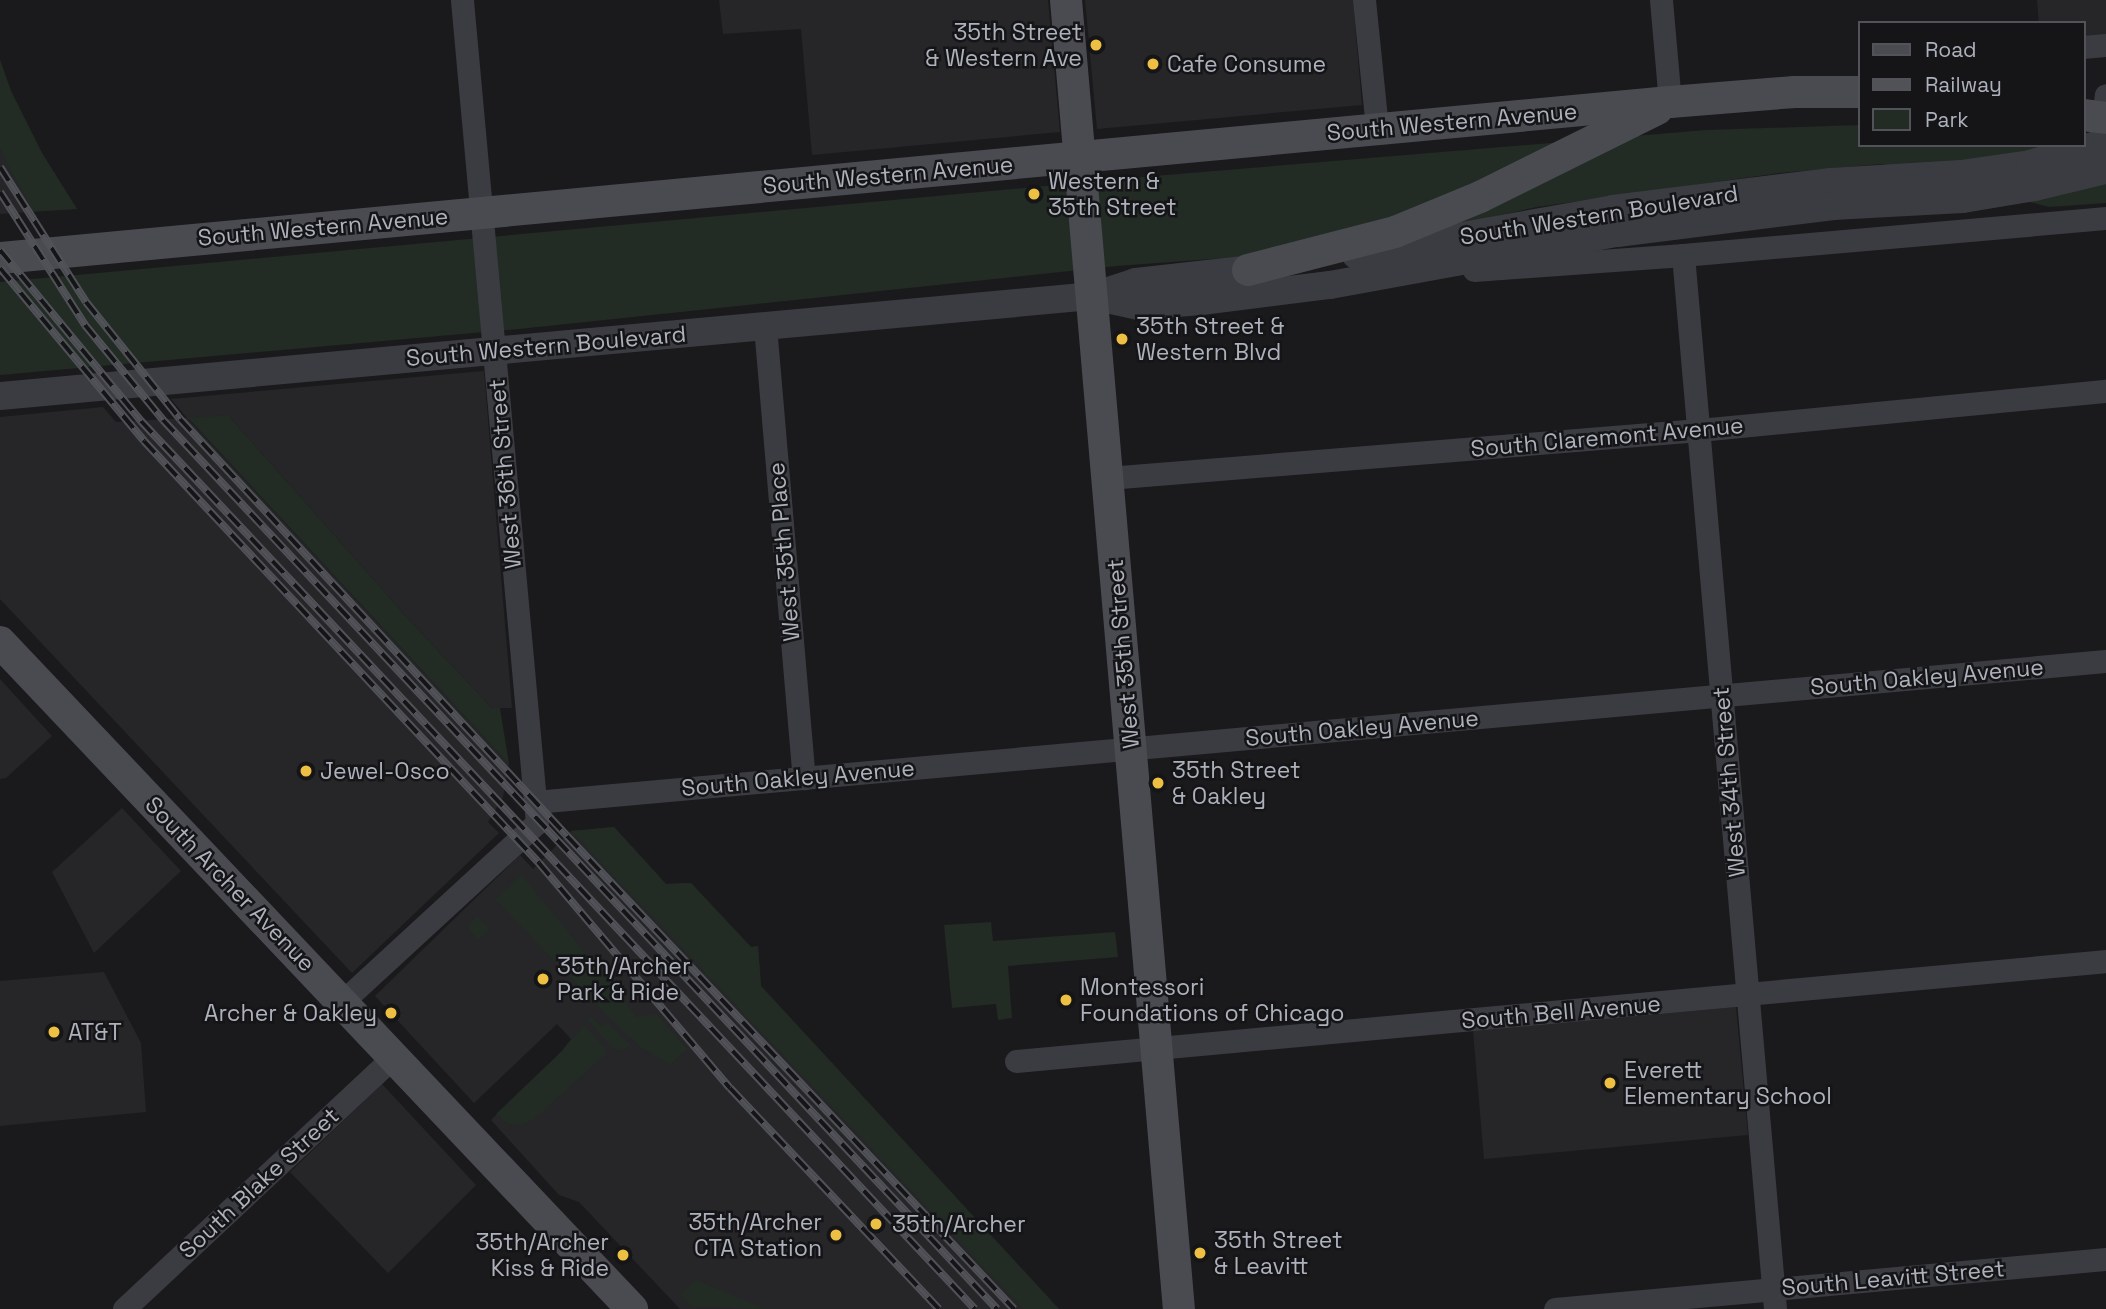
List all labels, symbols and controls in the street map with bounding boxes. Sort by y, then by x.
place label: 35th Street & Western Ave [925,18,1082,72]
legend [1857,21,2085,147]
text: Road [1925,36,1977,63]
marker: 35th Street & Western Ave [1088,37,1104,53]
place label: Cafe Consume [1167,50,1326,78]
marker: Cafe Consume [1145,56,1161,72]
text: Railway [1925,71,2002,98]
street label: South Western Avenue [1325,97,1579,147]
text: Park [1925,106,1969,133]
street label: South Western Avenue [761,150,1015,200]
place label: Western & 35th Street [1048,167,1177,221]
street label: South Western Boulevard [1458,179,1740,251]
marker: Western & 35th Street [1026,186,1042,202]
street label: South Western Avenue [196,202,450,252]
place label: 35th Street & Western Blvd [1136,312,1284,366]
street label: South Western Boulevard [405,320,687,372]
marker: 35th Street & Western Blvd [1114,331,1130,347]
street label: West 36th Street [483,378,527,570]
street label: South Claremont Avenue [1469,411,1745,463]
street label: West 35th Place [762,461,806,643]
street label: West 35th Street [1101,558,1145,750]
street label: South Oakley Avenue [1809,653,2045,701]
street label: West 34th Street [1707,686,1751,878]
street label: South Oakley Avenue [1244,704,1480,752]
street label: South Oakley Avenue [680,754,916,802]
place label: 35th Street & Oakley [1172,756,1301,810]
place label: Jewel-Osco [320,757,450,785]
marker: Jewel-Osco [298,763,314,779]
marker: 35th Street & Oakley [1150,775,1166,791]
street label: South Archer Avenue [139,791,321,977]
place label: 35th/Archer Park & Ride [557,952,691,1006]
marker: 35th/Archer Park & Ride [535,971,551,987]
place label: Montessori Foundations of Chicago [1080,973,1345,1027]
street label: South Bell Avenue [1460,990,1662,1034]
marker: Montessori Foundations of Chicago [1058,992,1074,1008]
place label: Archer & Oakley [204,999,377,1027]
marker: Archer & Oakley [383,1005,399,1021]
place label: AT&T [68,1018,122,1046]
marker: AT&T [46,1024,62,1040]
place label: Everett Elementary School [1624,1056,1832,1110]
marker: Everett Elementary School [1602,1075,1618,1091]
street label: South Blake Street [173,1102,345,1264]
place label: 35th/Archer CTA Station [688,1208,822,1262]
place label: 35th/Archer [892,1210,1026,1238]
marker: 35th/Archer [866,1214,886,1234]
place label: 35th Street & Leavitt [1214,1226,1343,1280]
marker: 35th/Archer CTA Station [828,1227,844,1243]
place label: 35th/Archer Kiss & Ride [475,1228,609,1282]
marker: 35th Street & Leavitt [1192,1245,1208,1261]
marker: 35th/Archer Kiss & Ride [615,1247,631,1263]
street label: South Leavitt Street [1780,1254,2006,1302]

